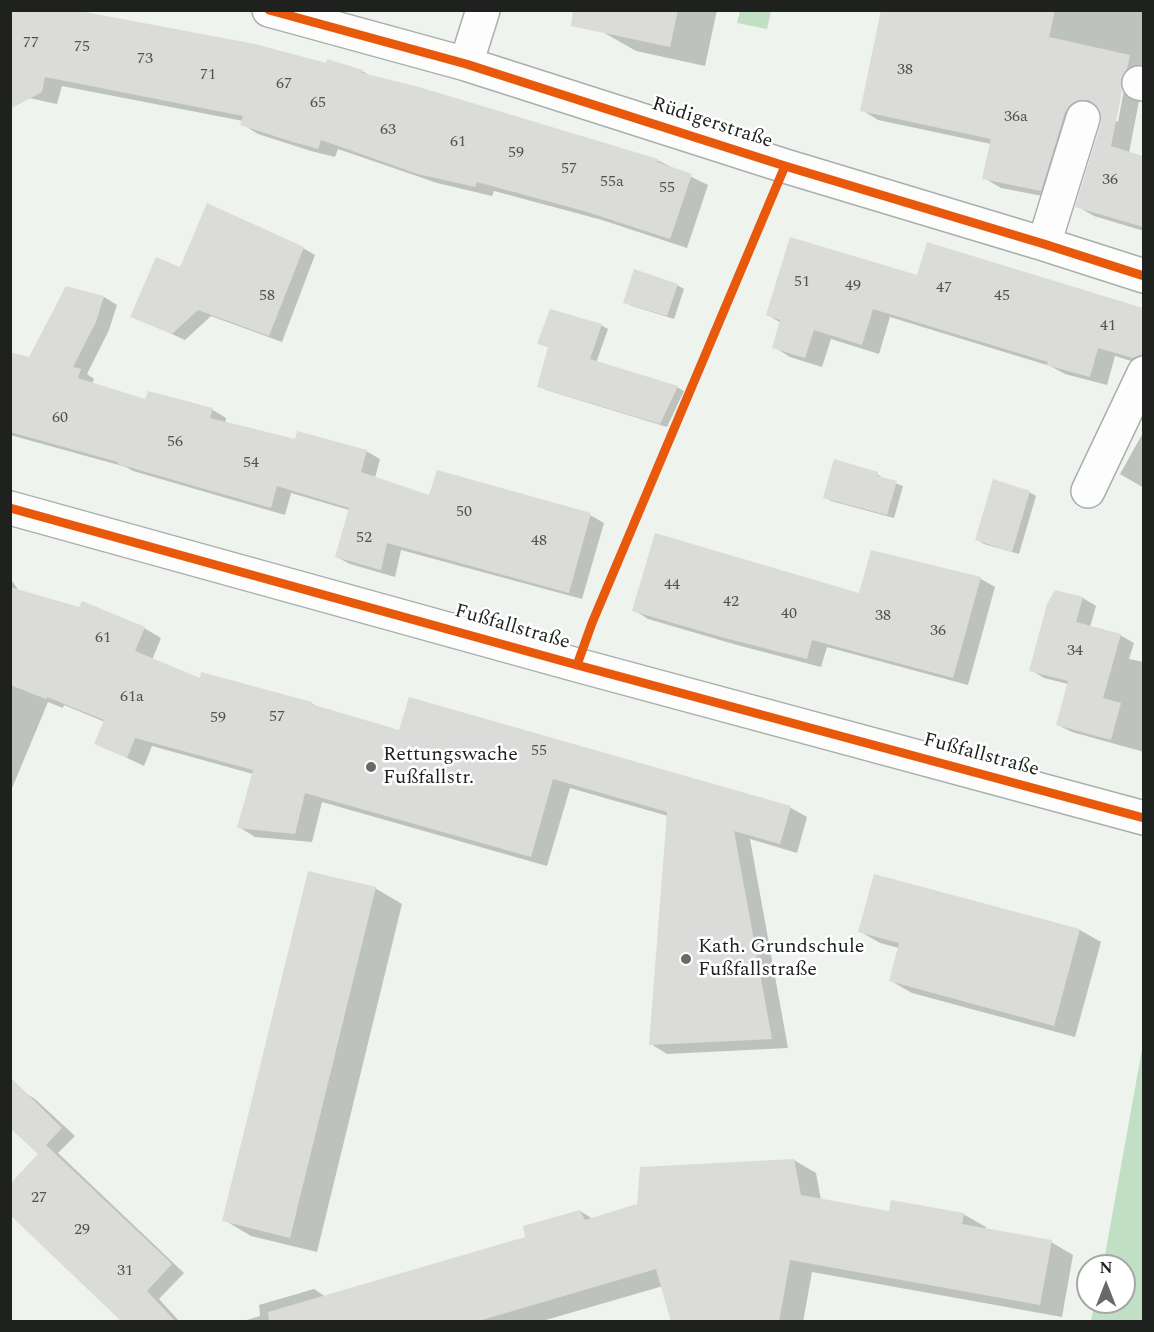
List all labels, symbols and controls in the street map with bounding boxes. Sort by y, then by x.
house number: 77 [23,34,39,54]
house number: 75 [74,38,90,58]
house number: 73 [137,50,153,70]
house number: 38 [897,61,913,81]
house number: 71 [200,66,216,86]
house number: 67 [276,75,292,95]
street label: Rüdigerstraße [649,93,775,155]
house number: 65 [310,94,326,114]
house number: 36a [1004,108,1028,128]
house number: 63 [380,121,396,141]
house number: 61 [450,133,466,153]
house number: 59 [508,144,524,164]
house number: 57 [561,160,577,180]
house number: 36 [1102,171,1118,191]
house number: 55a [600,173,624,193]
house number: 55 [659,179,675,199]
house number: 51 [794,273,810,293]
house number: 49 [845,277,861,297]
house number: 47 [936,279,952,299]
house number: 58 [259,287,275,307]
house number: 45 [994,287,1010,307]
house number: 41 [1100,317,1116,337]
house number: 60 [52,409,68,429]
house number: 56 [167,433,183,453]
house number: 54 [243,454,259,474]
house number: 50 [456,503,472,523]
house number: 52 [356,529,372,549]
house number: 48 [531,532,547,552]
house number: 44 [664,576,680,596]
house number: 42 [723,593,739,613]
street label: Fußfallstraße [452,600,572,656]
house number: 40 [781,605,797,625]
house number: 38 [875,607,891,627]
house number: 36 [930,622,946,642]
house number: 61 [95,629,111,649]
house number: 34 [1067,642,1083,662]
house number: 61a [120,688,144,708]
house number: 57 [269,708,285,728]
house number: 59 [210,709,226,729]
street label: Fußfallstraße [921,729,1041,783]
house number: 55 [531,742,547,762]
place label: Rettungswache Fußfallstr. [383,744,518,791]
marker: Rettungswache Fußfallstr. [364,760,378,774]
place label: Kath. Grundschule Fußfallstraße [698,936,864,983]
marker: Kath. Grundschule Fußfallstraße [679,952,693,966]
house number: 27 [31,1189,47,1209]
house number: 29 [74,1221,90,1241]
north arrow [1076,1254,1136,1314]
text: N [1099,1256,1113,1280]
house number: 31 [117,1262,133,1282]

